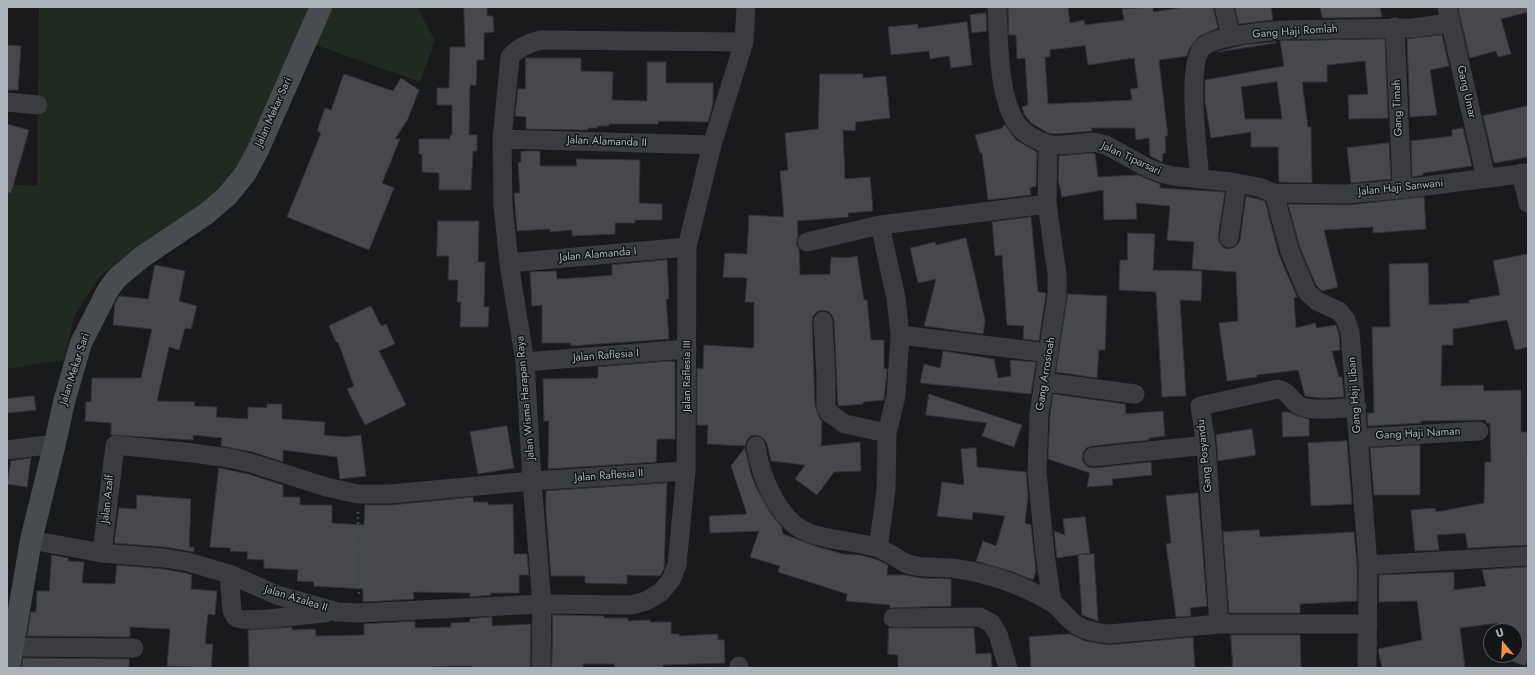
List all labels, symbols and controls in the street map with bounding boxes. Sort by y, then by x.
street label: Gang Haji Romlah [1252,22,1338,42]
street label: Gang Umar [1454,64,1478,120]
street label: Jalan Mekar Sari [253,75,295,149]
street label: Gang Timah [1390,79,1406,137]
street label: Jalan Alamanda II [567,134,647,150]
street label: Jalan Tiparsari [1099,139,1163,179]
street label: Jalan Haji Sanwani [1358,177,1444,199]
street label: Jalan Alamanda I [559,245,637,265]
street label: Jalan Mekar Sari [57,332,93,406]
street label: Jalan Wisma Harapan Raya [514,335,538,461]
street label: Gang Arrosioah [1034,336,1058,412]
street label: Jalan Raflesia III [680,340,694,412]
street label: Jalan Raflesia I [573,347,639,365]
street label: Gang Haji Liban [1346,356,1364,434]
street label: Gang Posyandu [1195,419,1215,493]
street label: Gang Haji Naman [1375,425,1461,443]
street label: Jalan Raflesia II [574,467,644,485]
street label: Jalan Azalf [99,474,117,524]
street label: Jalan Azalea II [263,583,329,615]
north arrow [1483,623,1523,663]
text: U [1493,624,1506,641]

